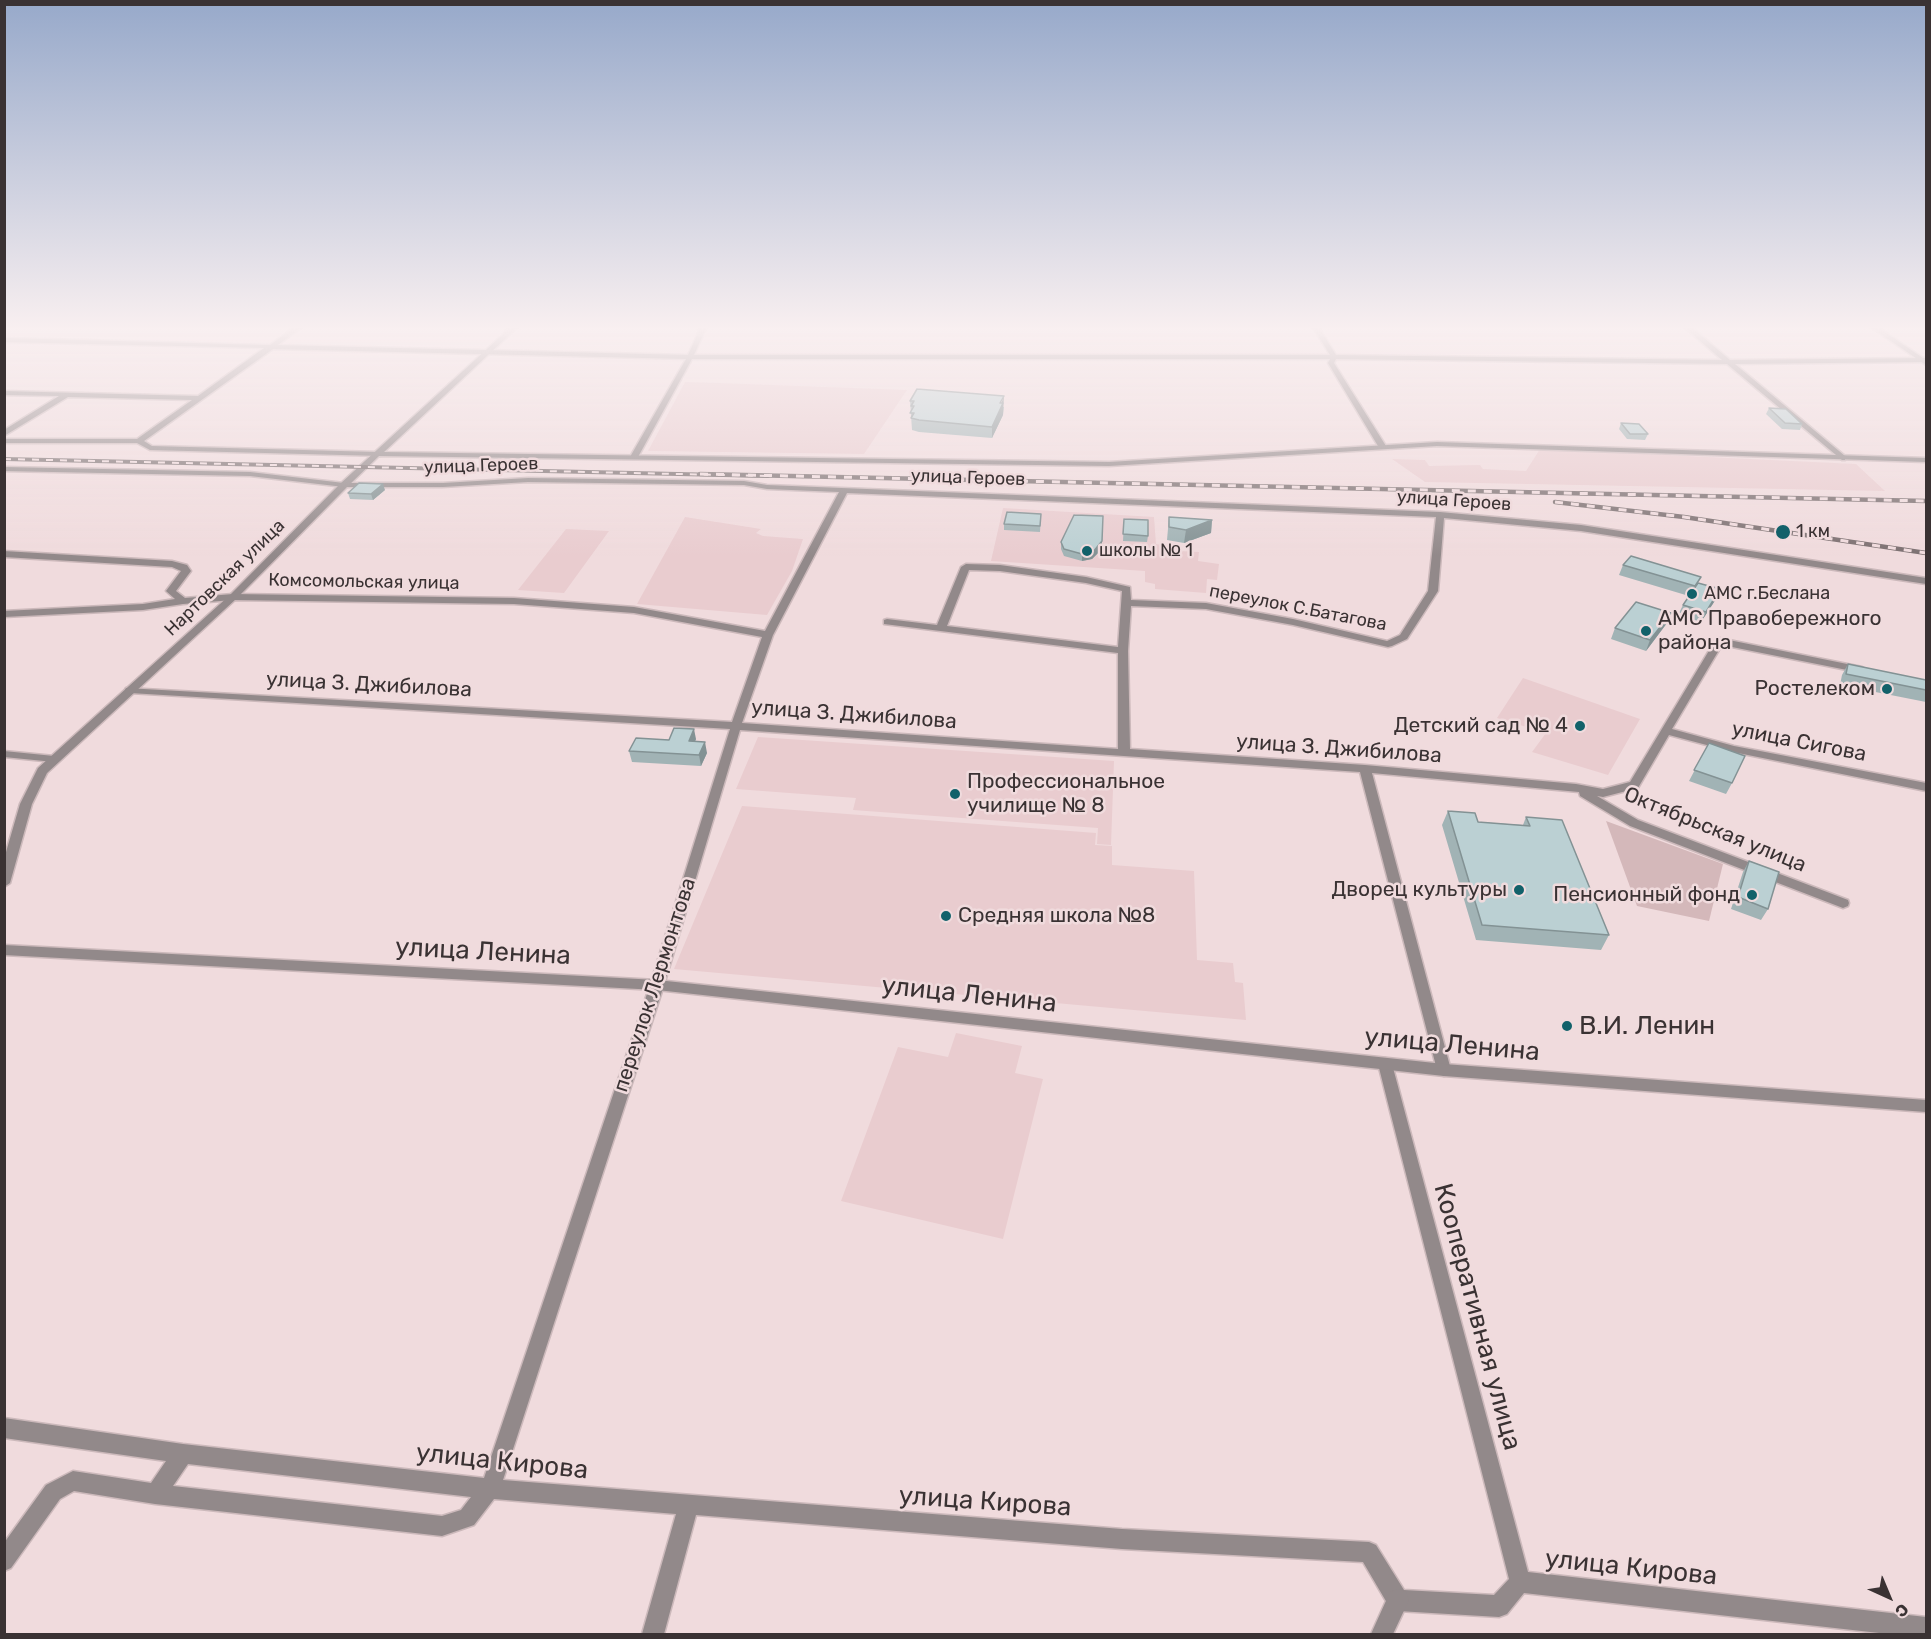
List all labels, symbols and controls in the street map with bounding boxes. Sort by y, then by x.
street label: улица Героев [423,453,539,479]
street label: улица Героев [910,465,1026,491]
street label: улица Героев [1396,486,1512,516]
street label: Нартовская улица [160,515,290,641]
place label: 1 км [1796,521,1830,543]
marker: 1 км [1774,523,1792,541]
place label: школы № 1 [1099,540,1193,562]
marker: школы № 1 [1080,544,1094,558]
street label: Комсомольская улица [268,570,460,594]
street label: переулок С.Батагова [1207,580,1389,636]
place label: АМС г.Беслана [1704,583,1830,605]
marker: АМС г.Беслана [1685,587,1699,601]
place label: АМС Правобережного района [1658,606,1882,656]
marker: АМС Правобережного района [1639,624,1653,638]
street label: улица З. Джибилова [265,667,473,703]
place label: Ростелеком [1754,676,1875,702]
marker: Ростелеком [1880,682,1894,696]
street label: улица З. Джибилова [750,695,958,735]
place label: Детский сад № 4 [1394,713,1568,739]
street label: улица Сигова [1730,717,1868,767]
marker: Детский сад № 4 [1573,719,1587,733]
street label: улица З. Джибилова [1235,729,1443,769]
place label: Профессиональное училище № 8 [967,769,1165,819]
street label: Октябрьская улица [1620,782,1810,878]
marker: Профессиональное училище № 8 [948,787,962,801]
street label: переулок Лермонтова [608,875,702,1095]
place label: Дворец культуры [1331,877,1507,903]
place label: Пенсионный фонд [1553,882,1740,908]
marker: Дворец культуры [1512,883,1526,897]
marker: Пенсионный фонд [1745,888,1759,902]
place label: Средняя школа №8 [958,903,1155,929]
marker: Средняя школа №8 [939,909,953,923]
street label: улица Ленина [394,932,572,972]
street label: улица Ленина [880,970,1058,1020]
place label: В.И. Ленин [1579,1010,1715,1042]
marker: В.И. Ленин [1560,1019,1574,1033]
street label: улица Ленина [1363,1022,1541,1068]
street label: Кооперативная улица [1426,1180,1528,1454]
street label: улица Кирова [414,1437,590,1487]
street label: улица Кирова [898,1480,1072,1524]
street label: улица Кирова [1543,1543,1719,1593]
north arrow [1859,1567,1919,1627]
text: С [1891,1600,1912,1621]

